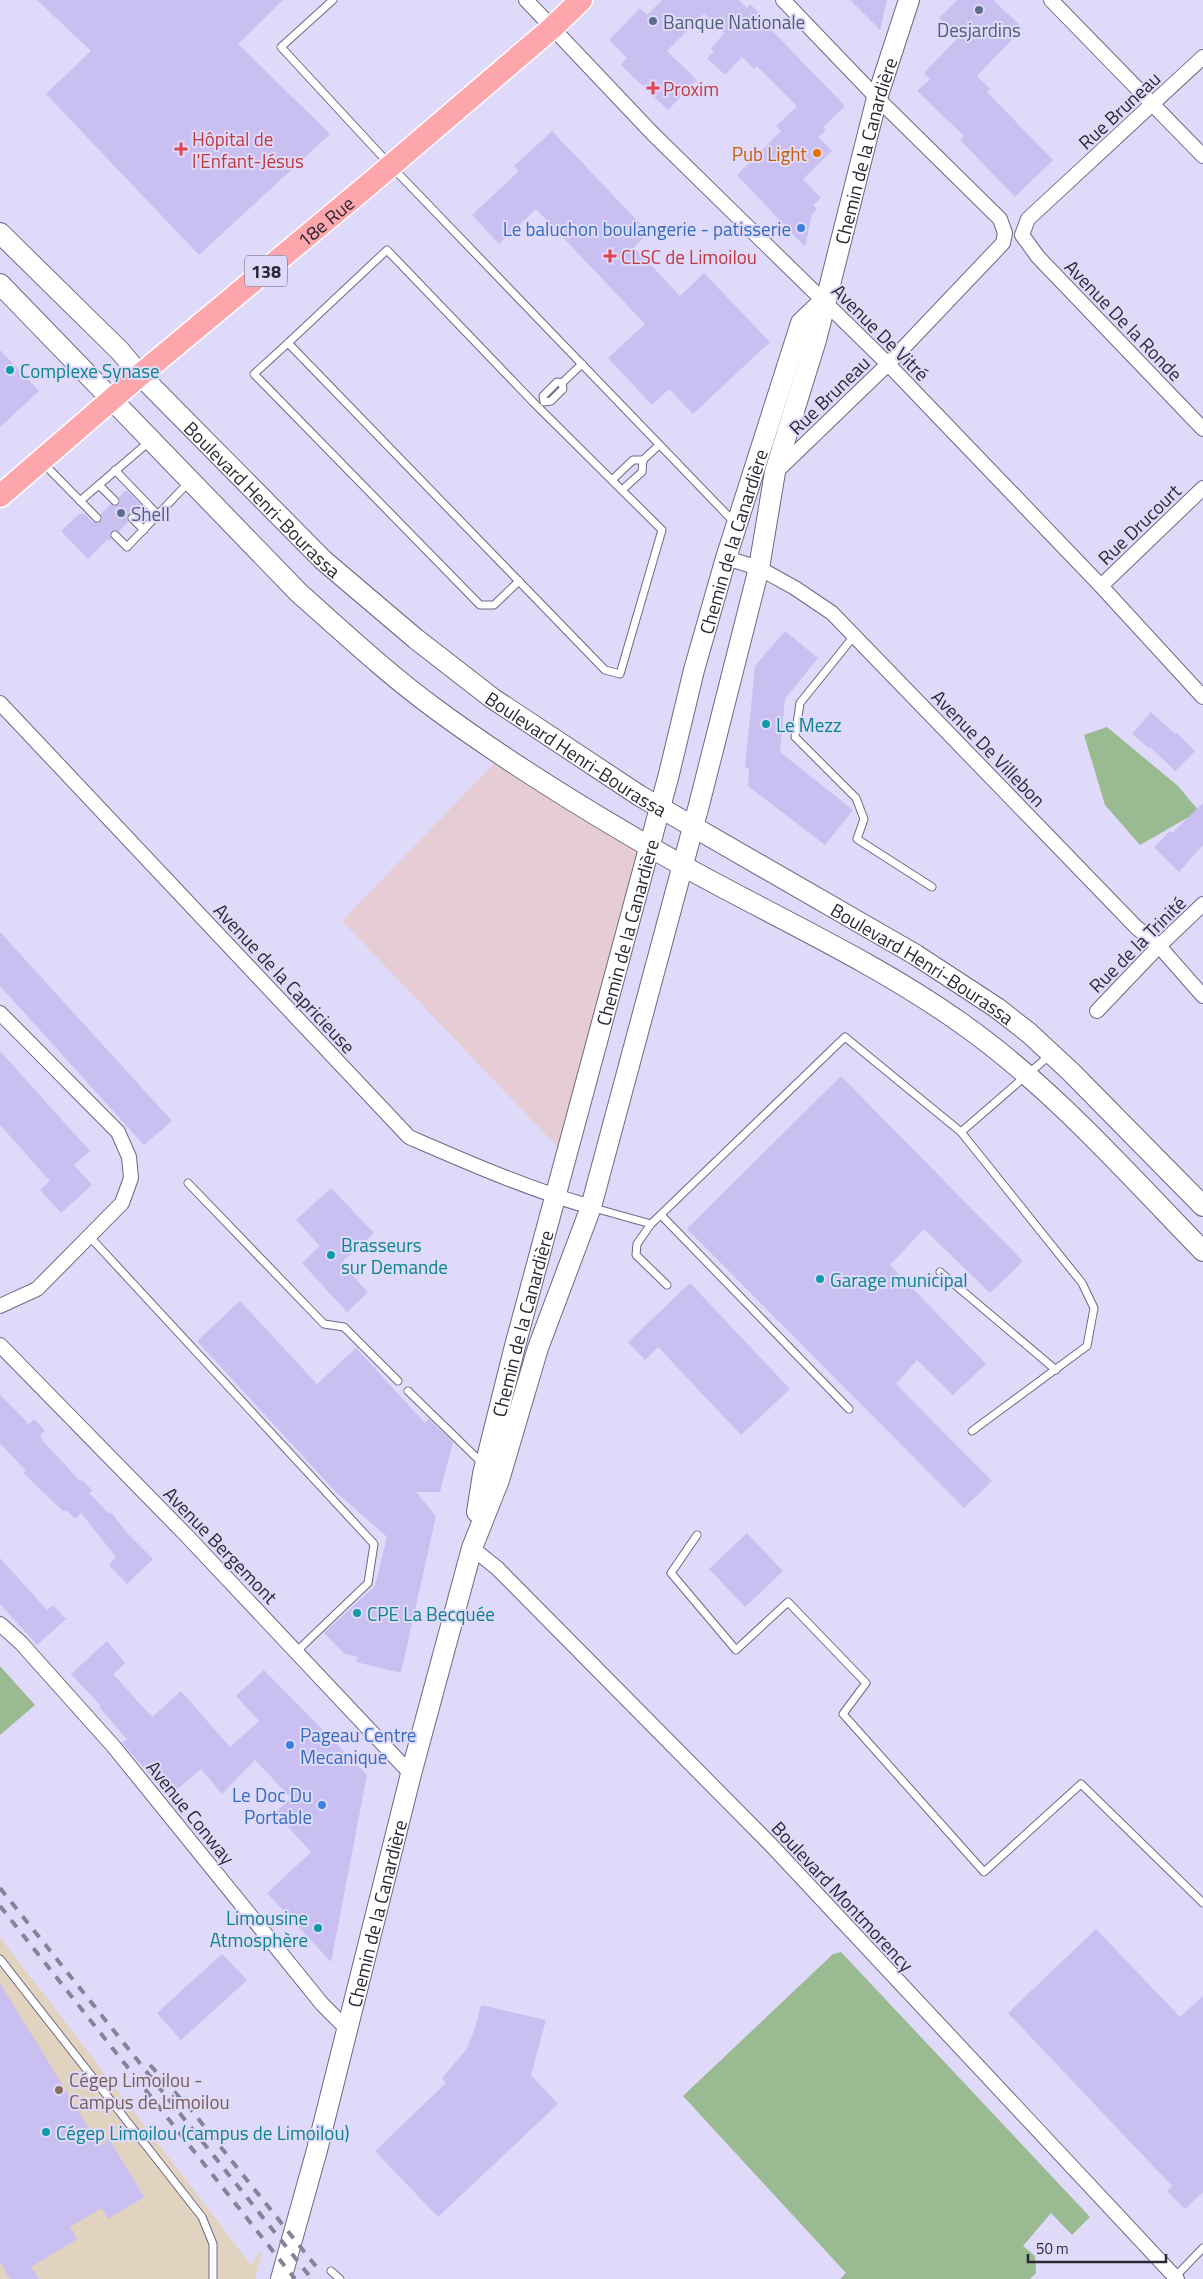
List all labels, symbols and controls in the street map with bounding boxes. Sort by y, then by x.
marker: Desjardins [973,4,985,16]
place label: Banque Nationale [663,7,805,36]
marker: Banque Nationale [647,15,659,27]
place label: Desjardins [937,15,1021,44]
street label: Chemin de la Canardière [826,53,904,247]
street label: Rue Bruneau [1071,64,1167,156]
place label: Proxim [663,74,719,103]
marker: Proxim [647,82,659,94]
place label: Hôpital de l'Enfant-Jésus [192,124,304,175]
place label: Pub Light [732,139,807,168]
marker: Hôpital de l'Enfant-Jésus [174,142,188,156]
marker: Pub Light [811,147,823,159]
street label: 18e Rue [290,188,360,253]
place label: Le baluchon boulangerie - patisserie [503,214,791,243]
marker: Le baluchon boulangerie - patisserie [795,222,807,234]
place label: CLSC de Limoilou [621,242,757,271]
marker: CLSC de Limoilou [603,249,617,263]
street label: Avenue De la Ronde [1058,253,1190,387]
road number: 138 [245,256,287,286]
street label: Avenue De Vitré [826,277,936,387]
street label: Rue Bruneau [782,349,876,441]
place label: Complexe Synase [20,356,160,385]
marker: Complexe Synase [4,364,16,376]
street label: Boulevard Henri-Bourassa [178,414,348,584]
street label: Chemin de la Canardière [691,445,774,637]
street label: Rue Drucourt [1091,477,1187,571]
place label: Shell [131,499,170,528]
marker: Shell [115,507,127,519]
street label: Boulevard Henri-Bourassa [480,683,673,823]
street label: Avenue De Villebon [925,683,1053,813]
place label: Le Mezz [776,710,842,739]
marker: Le Mezz [760,718,772,730]
street label: Chemin de la Canardière [587,836,665,1029]
street label: Rue de la Trinité [1082,889,1192,999]
street label: Boulevard Henri-Bourassa [826,895,1021,1031]
street label: Avenue de la Capricieuse [207,896,363,1060]
street label: Chemin de la Canardière [483,1227,560,1420]
place label: Brasseurs sur Demande [341,1230,448,1281]
marker: Brasseurs sur Demande [325,1249,337,1261]
place label: Garage municipal [830,1265,968,1294]
marker: Garage municipal [814,1273,826,1285]
street label: Avenue Bergemont [157,1480,285,1610]
place label: CPE La Becquée [367,1599,495,1628]
marker: CPE La Becquée [351,1607,363,1619]
place label: Pageau Centre Mecanique [300,1720,416,1771]
marker: Pageau Centre Mecanique [284,1739,296,1751]
street label: Avenue Conway [140,1754,242,1870]
place label: Le Doc Du Portable [232,1780,312,1831]
marker: Le Doc Du Portable [316,1799,328,1811]
street label: Boulevard Montmorency [765,1814,921,1978]
street label: Chemin de la Canardière [339,1816,414,2010]
place label: Limousine Atmosphère [210,1903,308,1954]
marker: Limousine Atmosphère [312,1922,324,1934]
place label: Cégep Limoilou - Campus de Limoilou [69,2065,230,2116]
marker: Cégep Limoilou - Campus de Limoilou [53,2084,65,2096]
place label: Cégep Limoilou (campus de Limoilou) [56,2118,349,2147]
marker: Cégep Limoilou (campus de Limoilou) [40,2126,52,2138]
scale bar [1028,2232,1166,2264]
text: 50 m [1036,2237,1069,2260]

